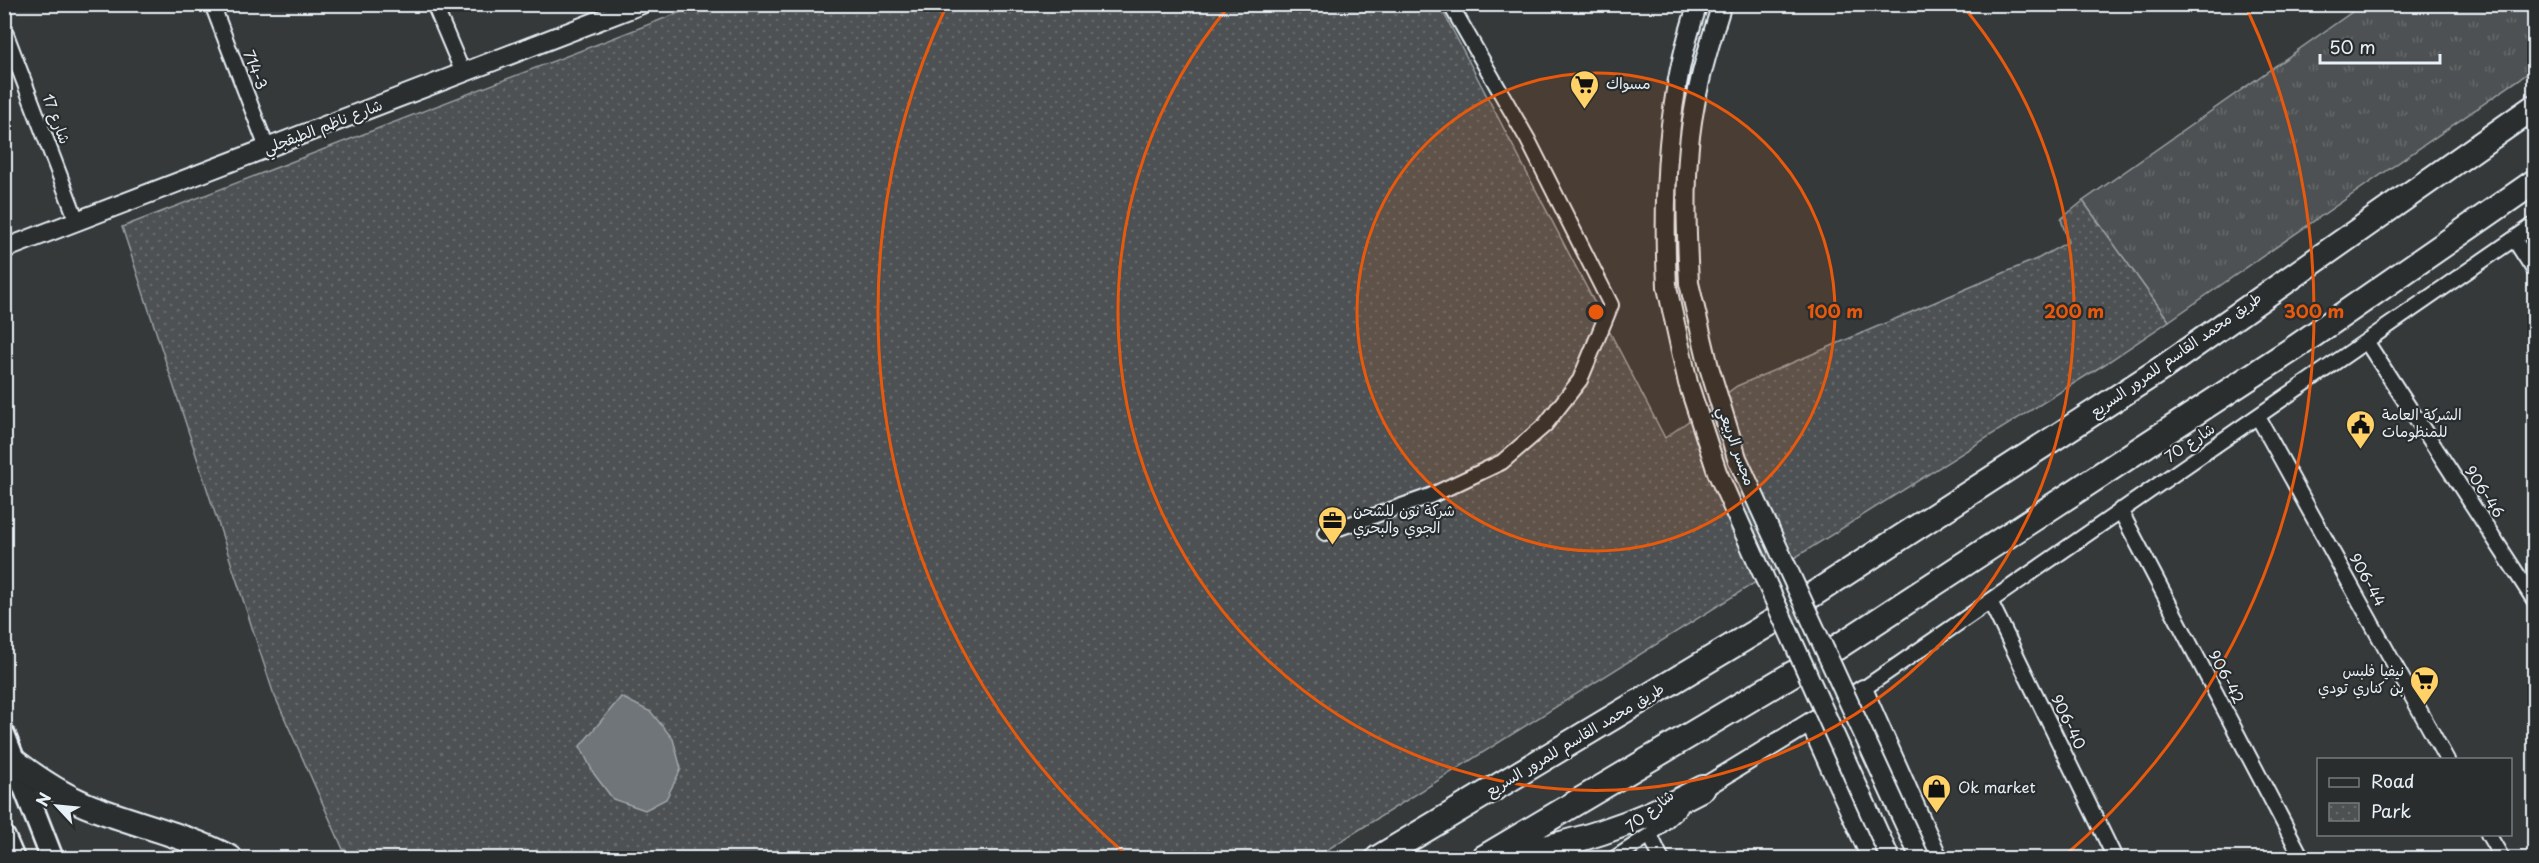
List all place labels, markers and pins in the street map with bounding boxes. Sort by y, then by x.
supermarket icon: مسواك [1569,68,1601,110]
place label: مسواك [1606,71,1651,94]
centre of rings [1586,302,1606,322]
place label: الشركة العامة للمنظومات [2382,402,2462,442]
public building icon: الشركة العامة للمنظومات [2345,408,2377,450]
place label: شركة نون للشحن الجوي والبحري [1353,498,1455,539]
office icon: شركة نون للشحن الجوي والبحري [1316,504,1348,546]
place label: نيفيا فلبس بن كناري تودي [2318,658,2404,699]
supermarket icon: نيفيا فلبس بن كناري تودي [2409,664,2441,706]
shop icon: Ok market [1921,772,1953,814]
place label: Ok market [1958,775,2036,798]

